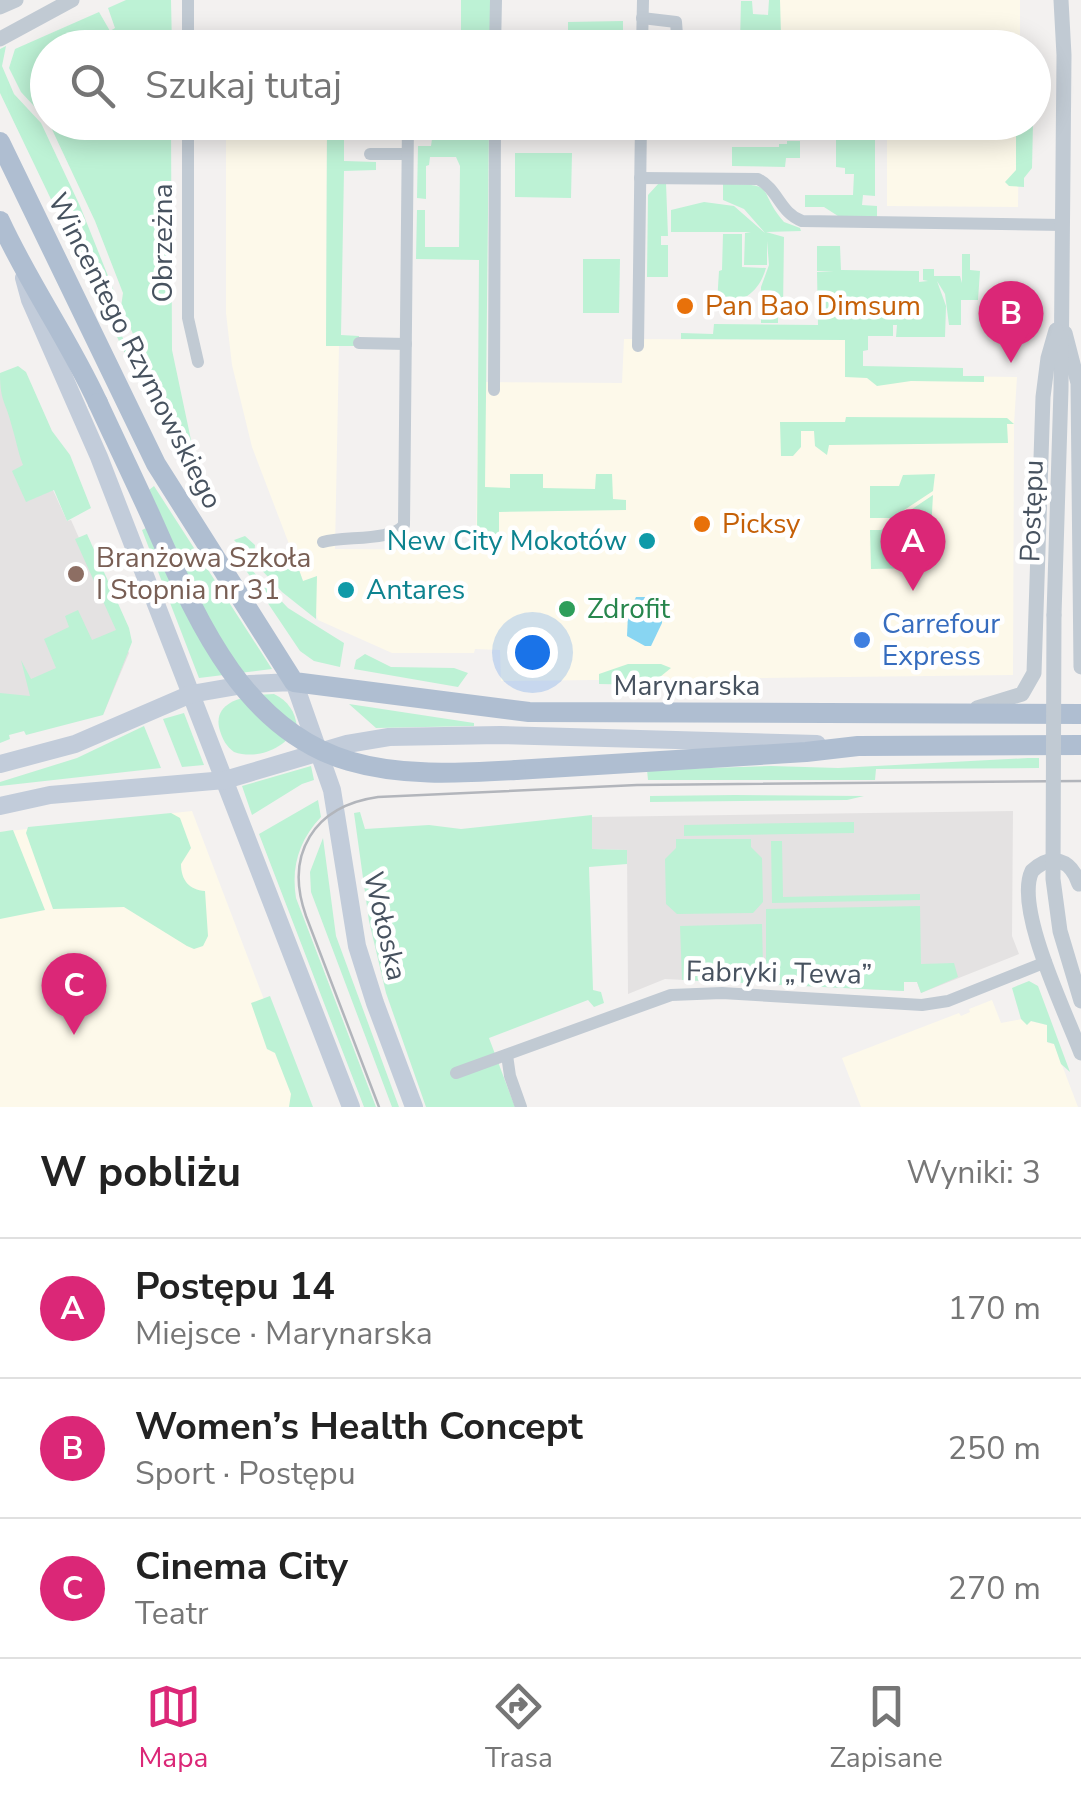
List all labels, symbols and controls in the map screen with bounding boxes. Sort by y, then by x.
search box [30,30,1051,140]
icon: search [65,58,120,113]
text: Szukaj tutaj [145,60,342,111]
street label: Obrzeżna [144,183,182,303]
street label: Wincentego Rzymowskiego [39,187,231,515]
pin: B [978,280,1044,363]
place label: Pan Bao Dimsum [705,287,921,325]
marker: Pan Bao Dimsum [674,295,696,317]
street label: Postępu [1011,459,1053,563]
place label: Picksy [722,505,801,543]
pin: A [880,508,946,591]
marker: Picksy [691,513,713,535]
place label: New City Mokotów [387,522,627,560]
marker: New City Mokotów [636,530,658,552]
place label: Branżowa Szkoła I Stopnia nr 31 [96,539,311,609]
marker: Branżowa Szkoła I Stopnia nr 31 [65,563,87,585]
place label: Antares [366,571,465,609]
marker: Antares [335,579,357,601]
place label: Zdrofit [587,590,670,628]
marker: Zdrofit [556,598,578,620]
place label: Carrefour Express [882,605,1000,675]
your location [507,627,558,678]
marker: Carrefour Express [851,629,873,651]
street label: Marynarska [614,667,760,705]
street label: Wołoska [354,868,416,984]
pin: C [42,952,106,1035]
street label: Fabryki „Tewa” [686,952,872,994]
text: W pobliżu [40,1144,241,1201]
text: Wyniki: 3 [906,1151,1041,1194]
text: Postępu 14 [135,1261,335,1312]
text: A [61,1287,84,1330]
text: 170 m [948,1287,1041,1330]
text: Miejsce · Marynarska [135,1312,433,1355]
text: Women’s Health Concept [135,1401,583,1452]
text: B [61,1427,84,1470]
text: 250 m [948,1427,1041,1470]
text: Sport · Postępu [135,1452,356,1495]
text: Cinema City [135,1541,348,1592]
text: C [62,1567,83,1610]
text: 270 m [948,1567,1041,1610]
text: Teatr [135,1592,208,1635]
tab: Mapa [138,1679,208,1777]
tab: Trasa [485,1679,553,1777]
tab: Zapisane [830,1679,943,1777]

